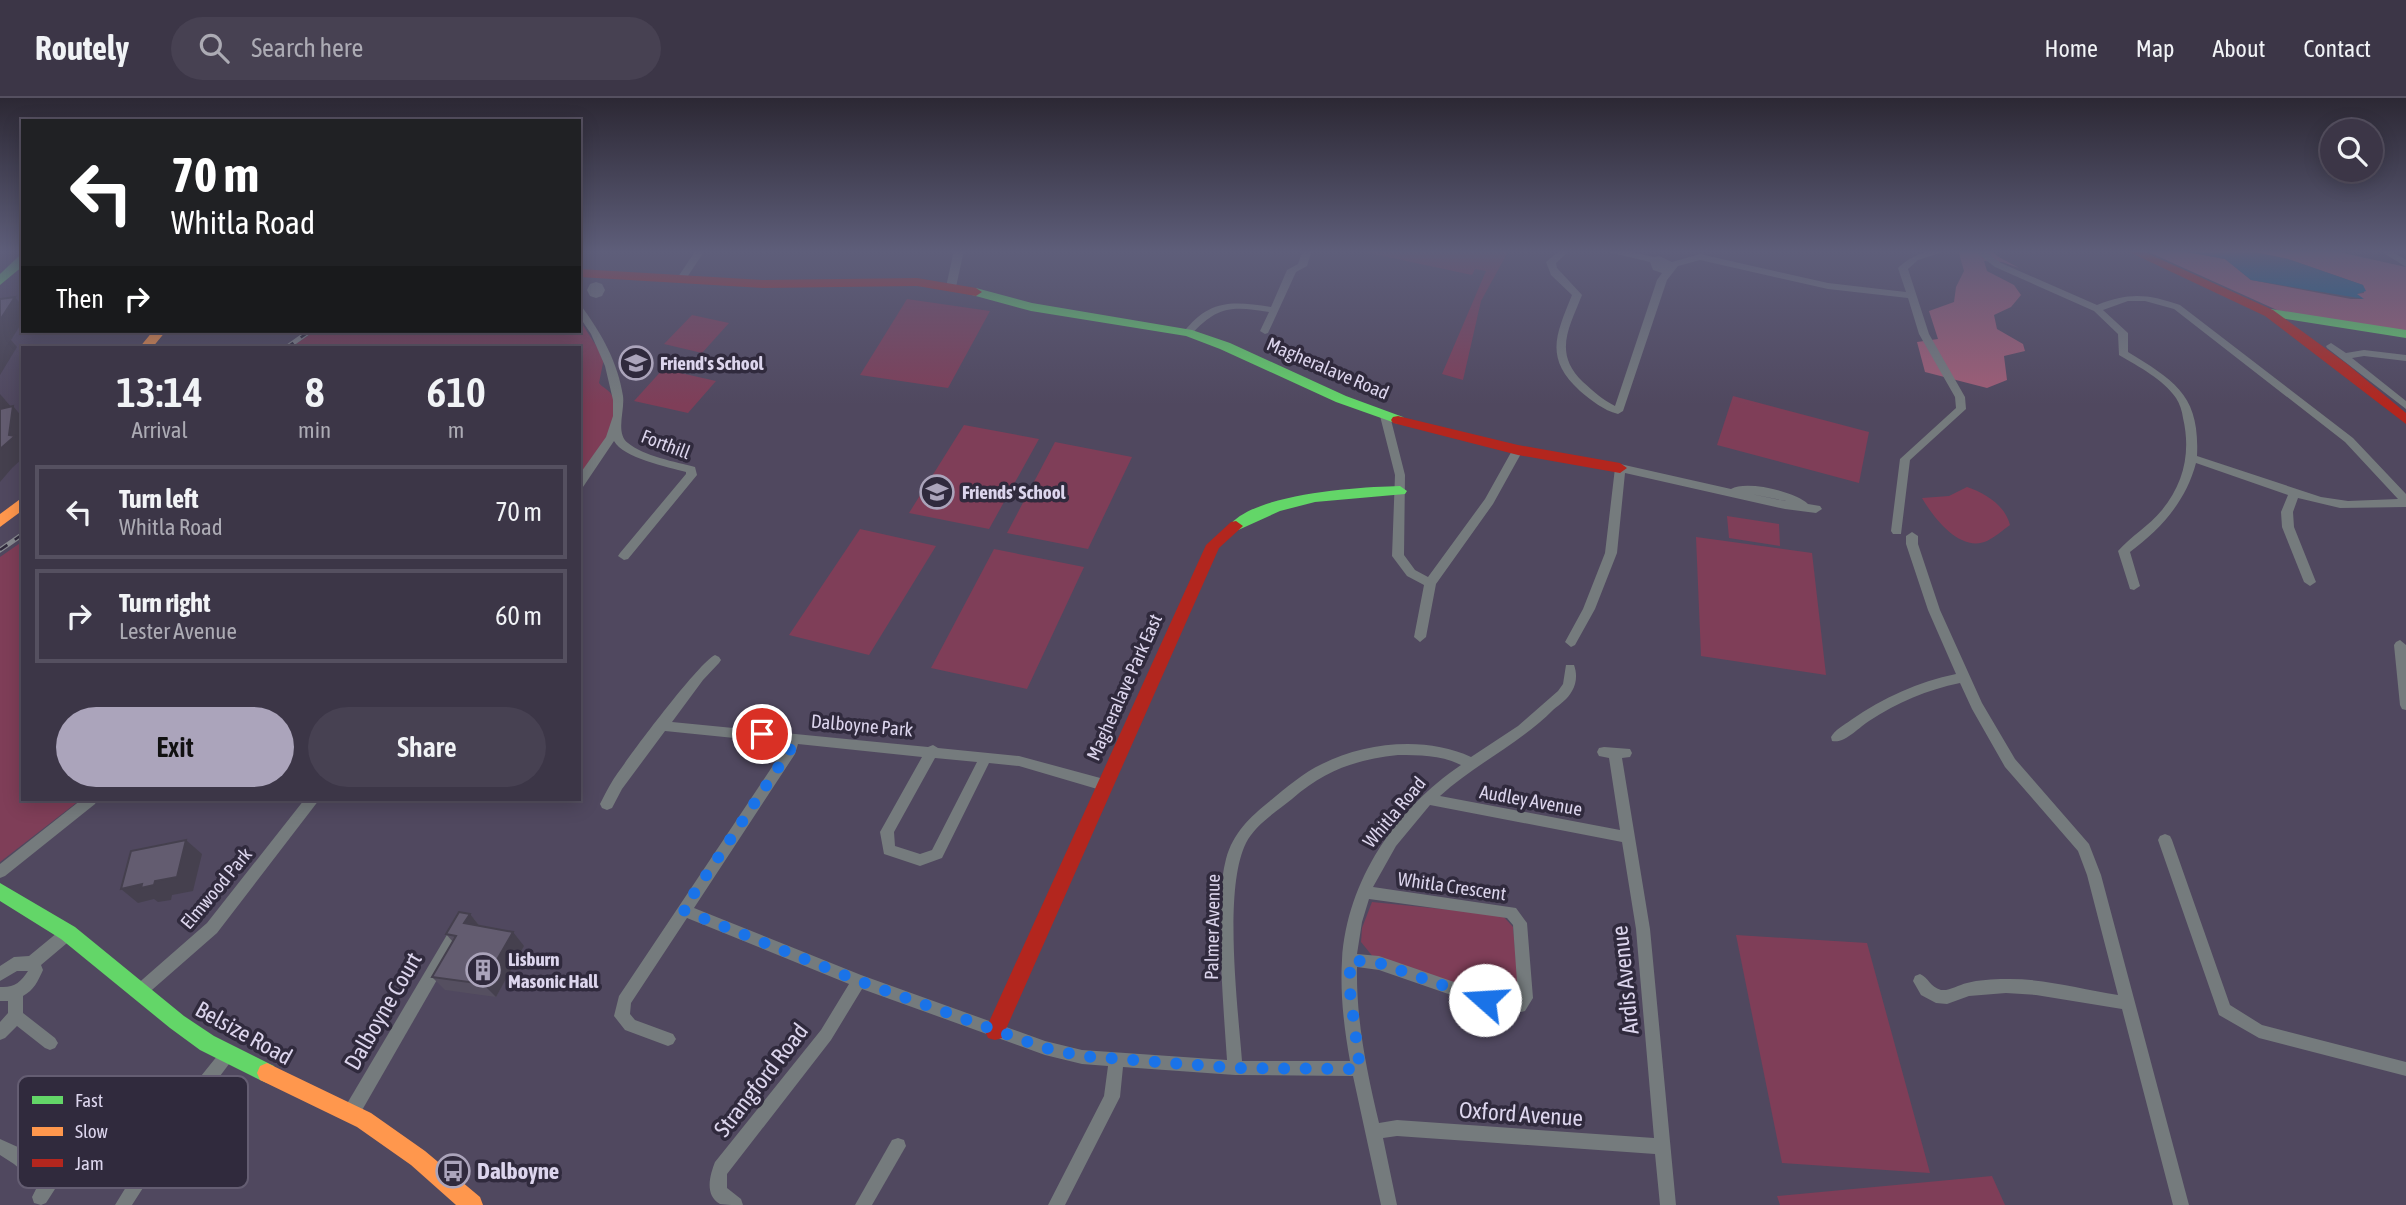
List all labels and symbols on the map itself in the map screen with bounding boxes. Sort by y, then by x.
street label: Magheralave Road [1264,332,1392,404]
school or university icon: Friend's School [617,344,655,382]
place label: Friend's School [660,352,765,374]
street label: Forthill [638,425,694,463]
school or university icon: Friends' School [918,473,956,511]
place label: Friends' School [962,481,1067,503]
street label: Magheralave Park East [1082,610,1166,764]
pin [732,704,792,764]
street label: Dalboyne Park [810,710,915,740]
street label: Whitla Road [1358,772,1430,852]
street label: Audley Avenue [1478,780,1584,820]
street label: Elmwood Park [176,842,257,933]
street label: Whitla Crescent [1396,868,1508,904]
street label: Palmer Avenue [1200,874,1224,980]
street label: Ardis Avenue [1606,924,1644,1036]
street label: Dalboyne Court [339,948,427,1074]
place label: Lisburn Masonic Hall [508,948,599,992]
building icon: Lisburn Masonic Hall [464,951,502,989]
position arrow [1448,963,1522,1037]
street label: Belsize Road [191,996,297,1070]
street label: Strangford Road [709,1018,813,1142]
legend [18,1076,248,1188]
text: Fast [75,1089,103,1111]
street label: Oxford Avenue [1458,1097,1584,1131]
text: Slow [75,1120,109,1142]
text: Jam [75,1152,104,1174]
bus stop icon: Dalboyne [434,1152,472,1190]
place label: Dalboyne [477,1158,559,1184]

